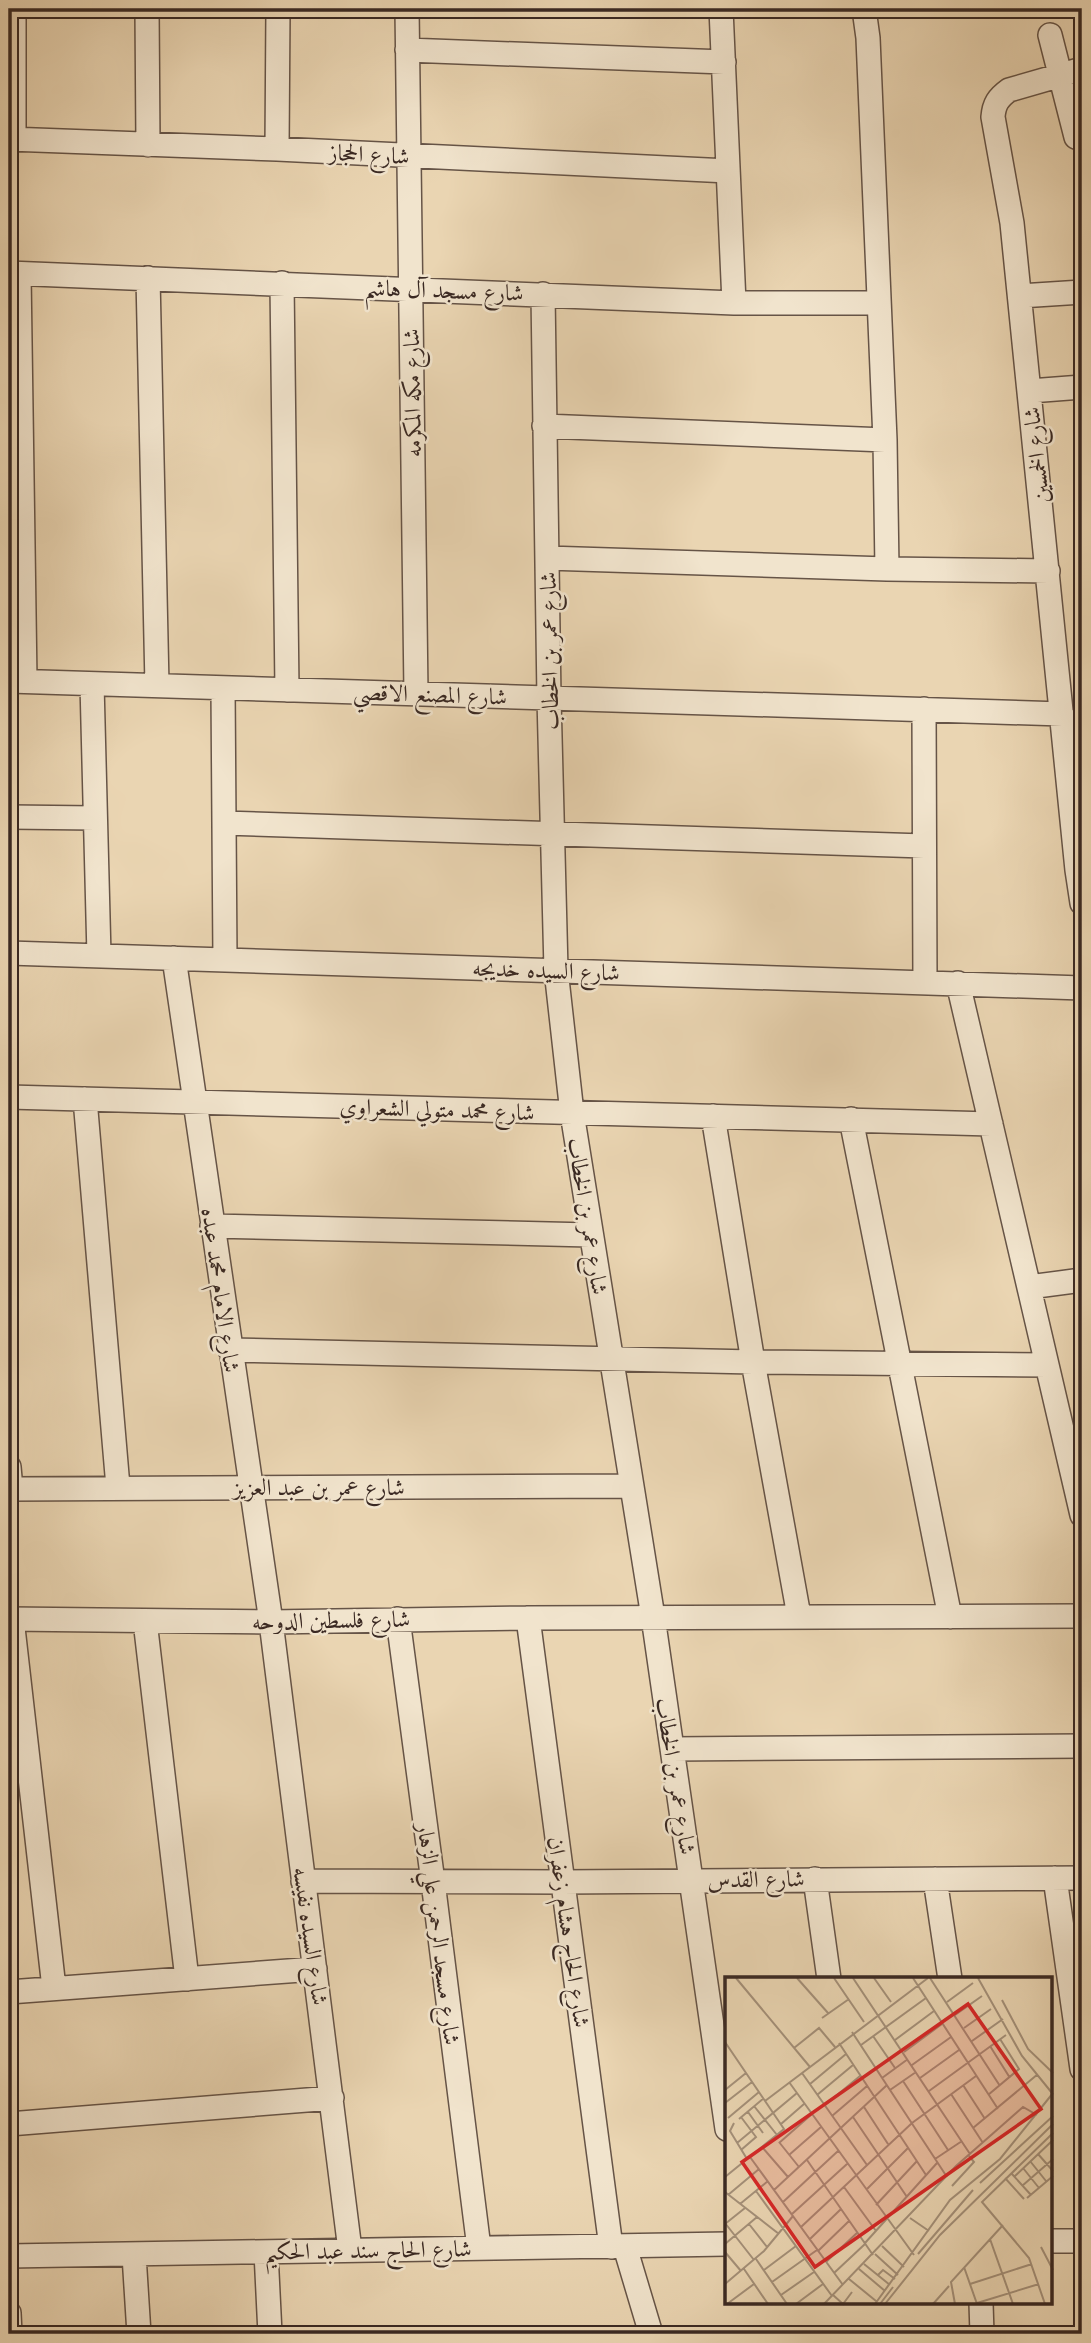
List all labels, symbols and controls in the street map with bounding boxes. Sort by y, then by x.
street label: شارع الحجاز [326,137,410,176]
street label: شارع مسجد آل هاشم [364,272,524,316]
street label: شارع مكه المكرمه [396,328,433,458]
street label: شارع الخمسين [1016,405,1061,505]
street label: شارع عمر بن الخطاب [533,571,570,731]
street label: شارع المصنع الاقصي [352,676,508,719]
street label: شارع السيده خديجه [472,952,620,993]
street label: شارع محمد متولي الشعراوي [339,1091,535,1132]
street label: شارع عمر بن الخطاب [556,1135,615,1297]
street label: شارع الامام محمد عبده [190,1206,247,1375]
street label: شارع عمر بن عبد العزيز [231,1472,405,1507]
street label: شارع فلسطين الدوحه [252,1604,410,1641]
street label: شارع عمر بن الخطاب [644,1695,703,1857]
street label: شارع مسجد الرحمن علي الزهار [402,1819,467,2048]
street label: شارع الحاج هشام زعفران [535,1835,597,2030]
street label: شارع القدس [707,1863,805,1900]
street label: شارع السيده نفيسه [281,1865,336,2008]
inset map [725,1977,1052,2304]
street label: شارع الحاج سند عبد الحكيم [264,2233,472,2275]

